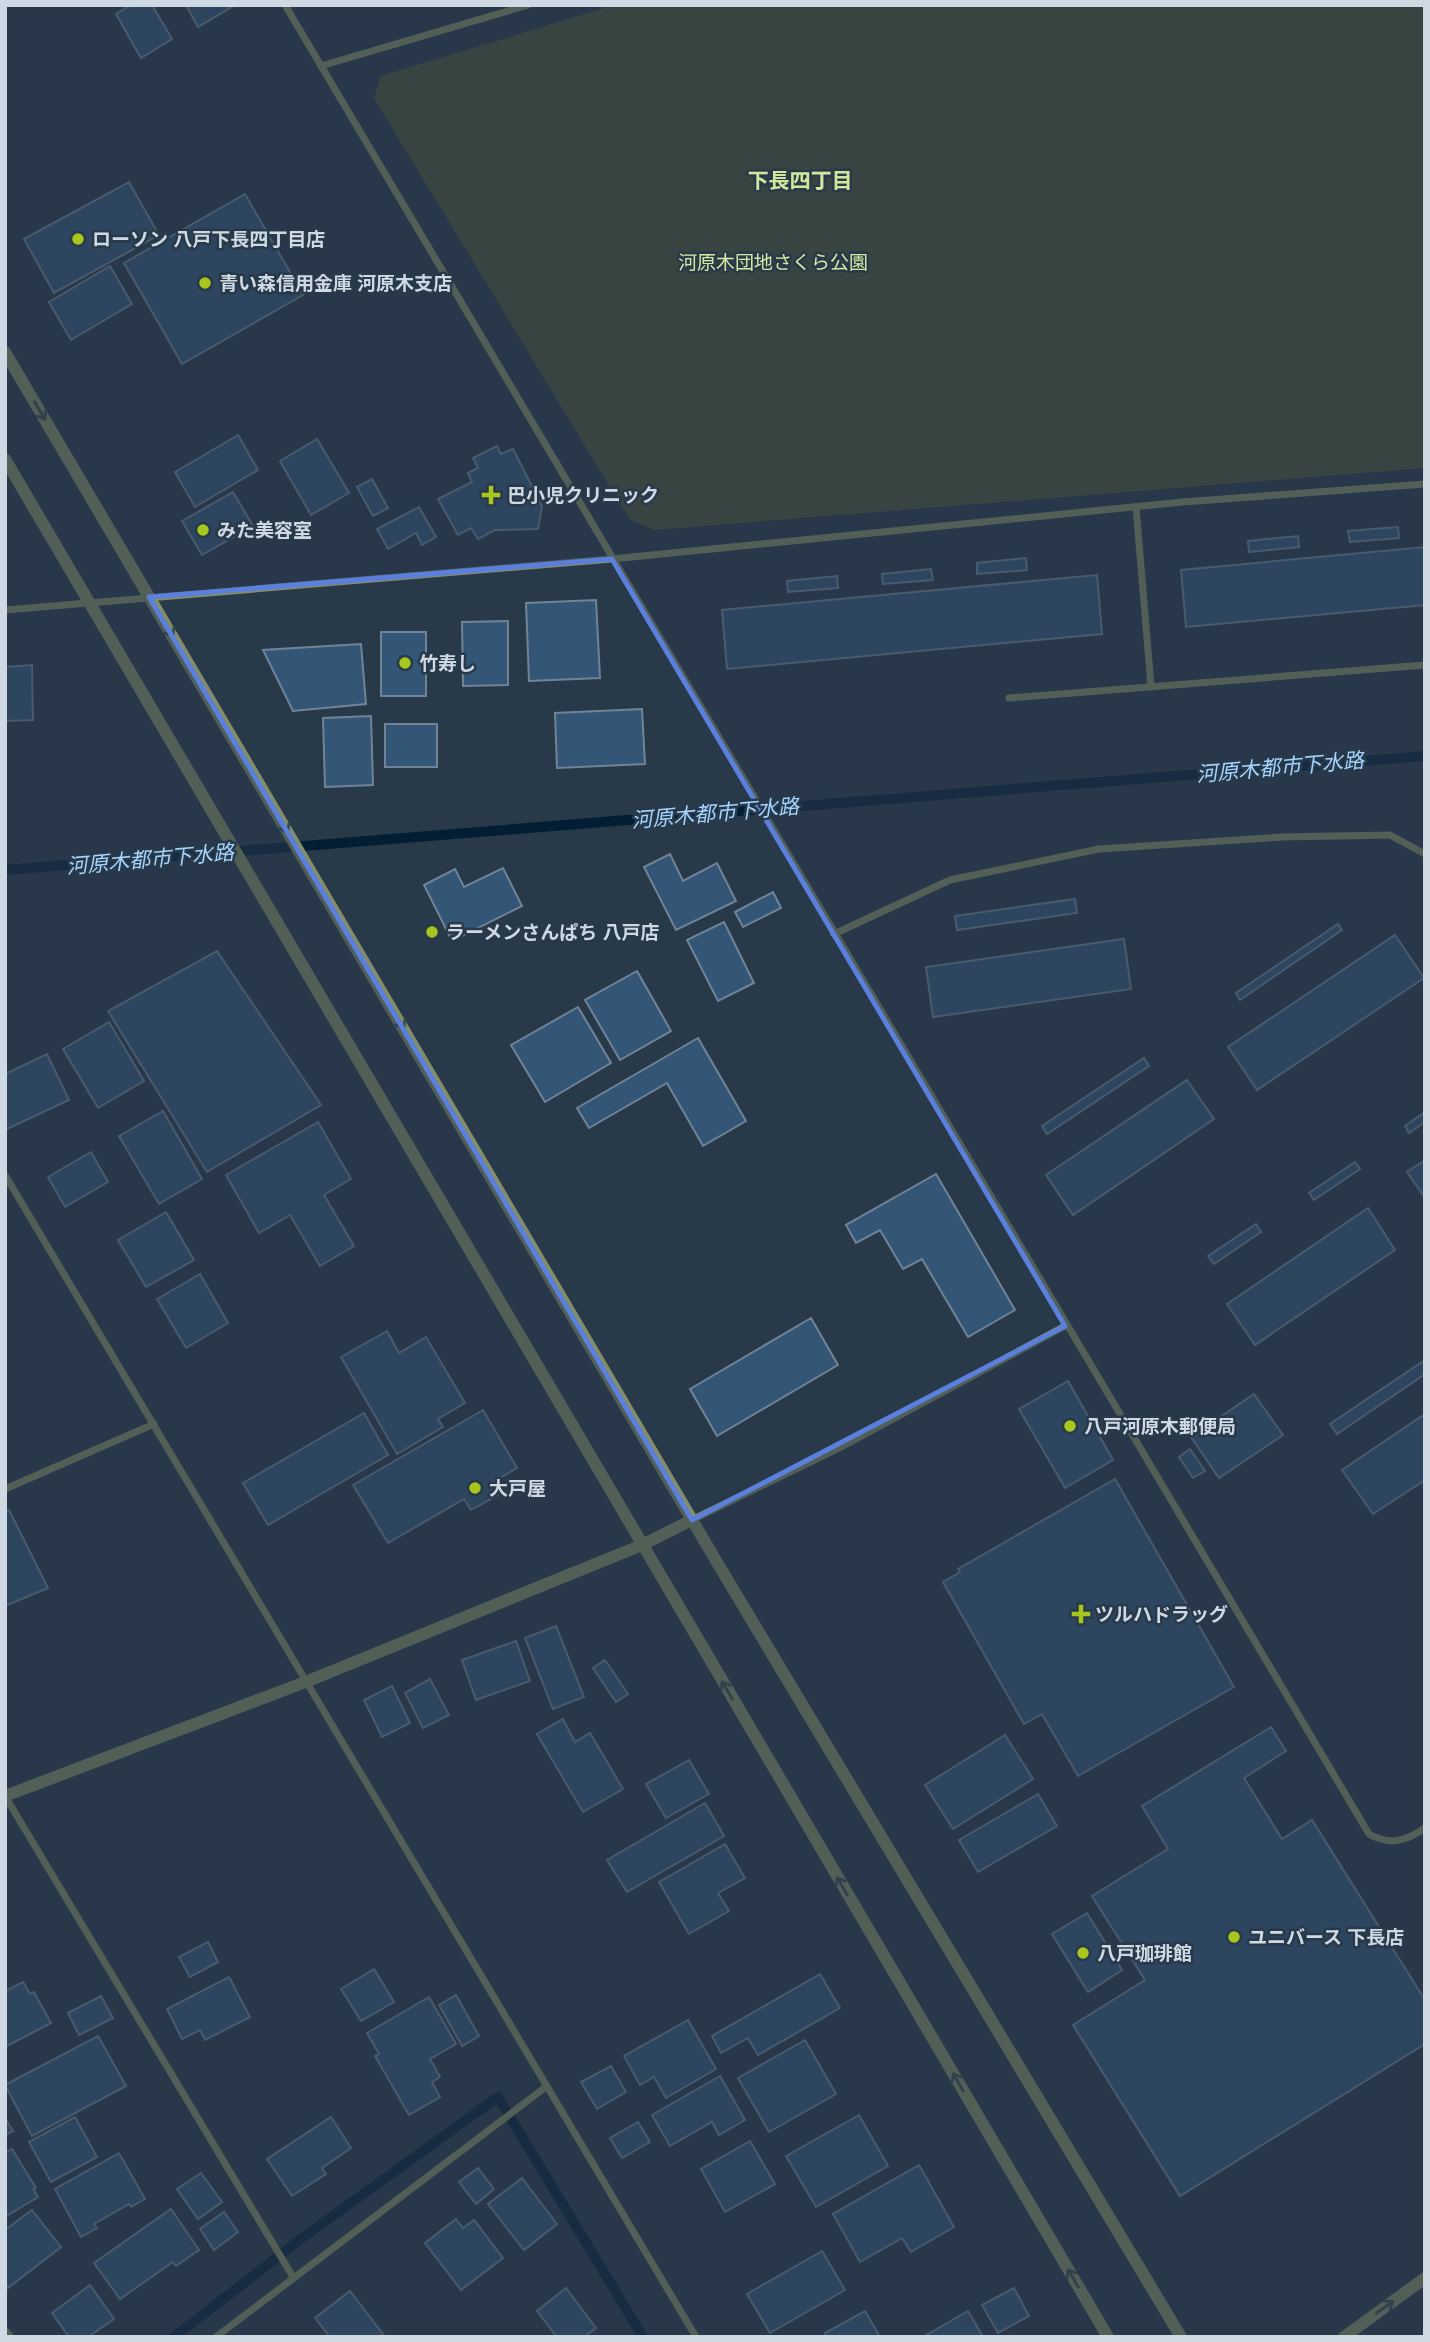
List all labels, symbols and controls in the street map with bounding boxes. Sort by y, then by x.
district label: 下長四丁目 [748,169,853,192]
place label: ローソン 八戸下長四丁目店 [92,229,325,250]
marker: ローソン 八戸下長四丁目店 [70,231,86,247]
park label: 河原木団地さくら公園 [678,252,868,273]
place label: 青い森信用金庫 河原木支店 [219,273,452,294]
marker: 青い森信用金庫 河原木支店 [197,275,213,291]
one-way arrow [33,401,47,421]
marker: 巴小児クリニック [481,485,501,505]
place label: 巴小児クリニック [507,485,659,506]
place label: みた美容室 [217,520,312,541]
marker: みた美容室 [195,522,211,538]
one-way arrow [161,618,175,638]
place label: 竹寿し [419,653,476,674]
marker: 竹寿し [397,655,413,671]
water label: 河原木都市下水路 [1195,748,1367,786]
water label: 河原木都市下水路 [630,794,802,832]
one-way arrow [277,814,291,834]
water label: 河原木都市下水路 [65,840,237,878]
place label: ラーメンさんぱち 八戸店 [446,922,660,943]
marker: ラーメンさんぱち 八戸店 [424,924,440,940]
one-way arrow [392,1010,406,1030]
place label: 八戸河原木郵便局 [1084,1416,1236,1437]
marker: 八戸河原木郵便局 [1062,1418,1078,1434]
place label: 大戸屋 [489,1478,546,1499]
marker: 大戸屋 [467,1480,483,1496]
place label: ツルハドラッグ [1095,1604,1228,1625]
marker: ツルハドラッグ [1073,1606,1089,1622]
one-way arrow [720,1680,734,1700]
one-way arrow [835,1876,849,1896]
place label: ユニバース 下長店 [1248,1927,1404,1948]
marker: ユニバース 下長店 [1226,1929,1242,1945]
place label: 八戸珈琲館 [1097,1943,1192,1964]
marker: 八戸珈琲館 [1075,1945,1091,1961]
one-way arrow [951,2072,965,2092]
one-way arrow [1066,2268,1080,2288]
one-way arrow [1375,2300,1394,2315]

